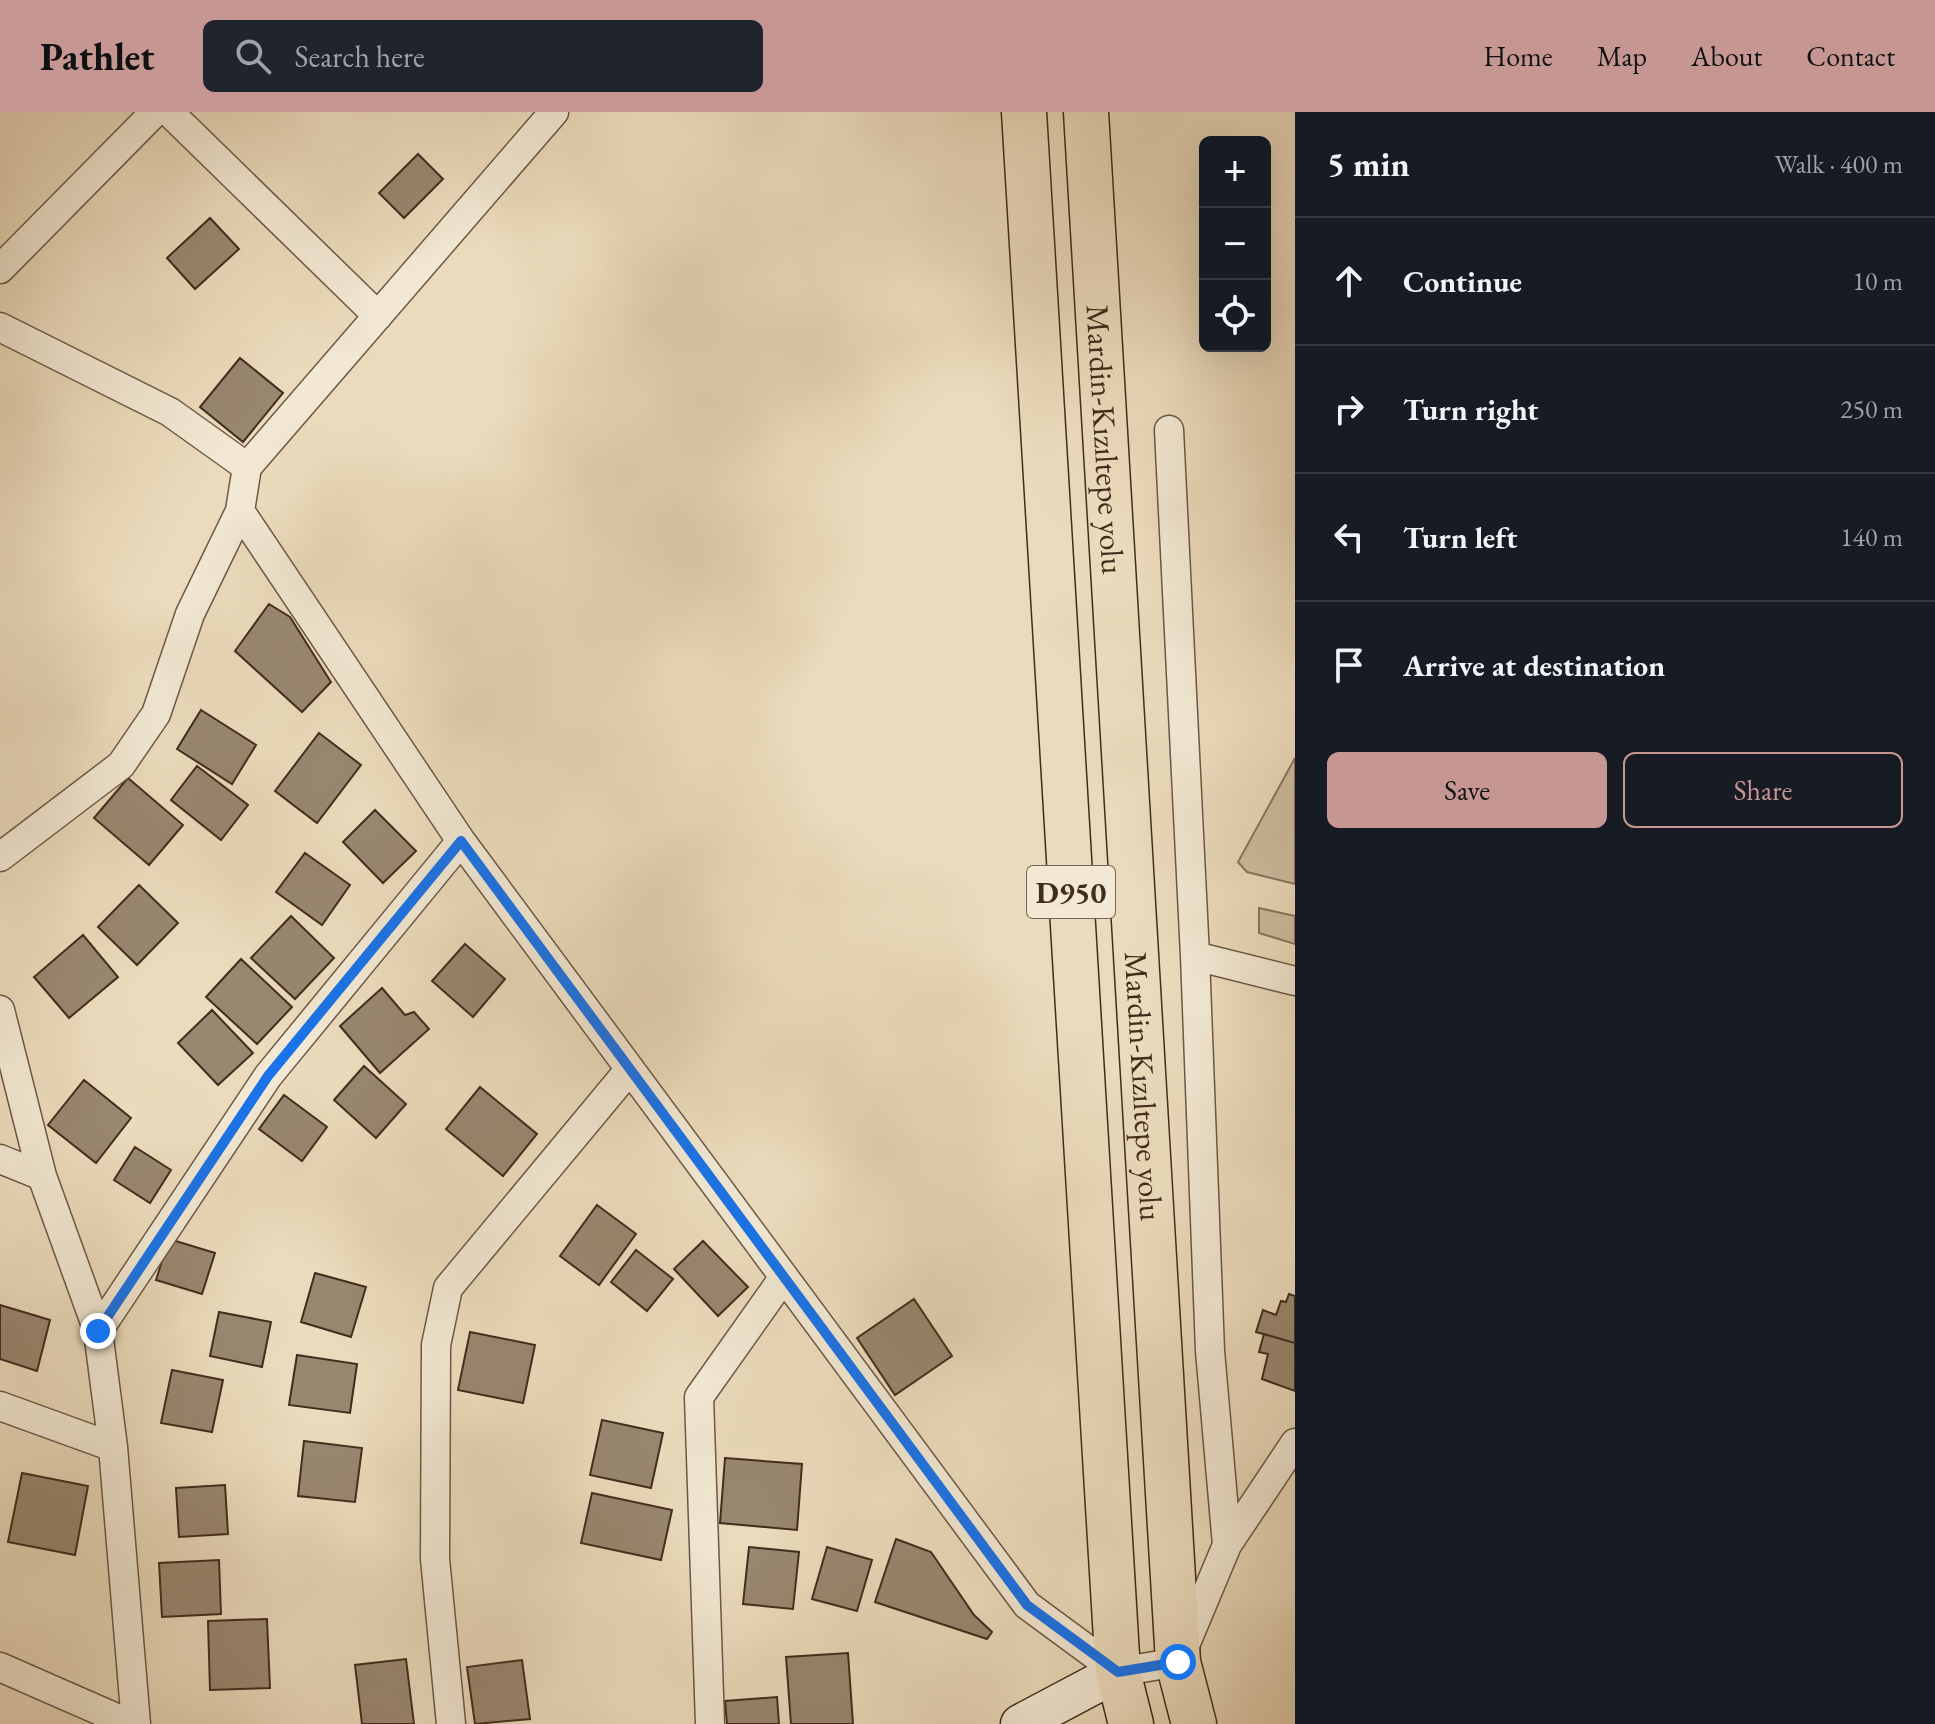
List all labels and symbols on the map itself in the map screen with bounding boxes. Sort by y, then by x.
street label: Mardin-Kızıltepe yolu [1076,303,1134,575]
road number: D950 [1027,866,1115,918]
street label: Mardin-Kızıltepe yolu [1115,950,1173,1222]
route end [80,1313,116,1349]
route start [1160,1644,1196,1680]

